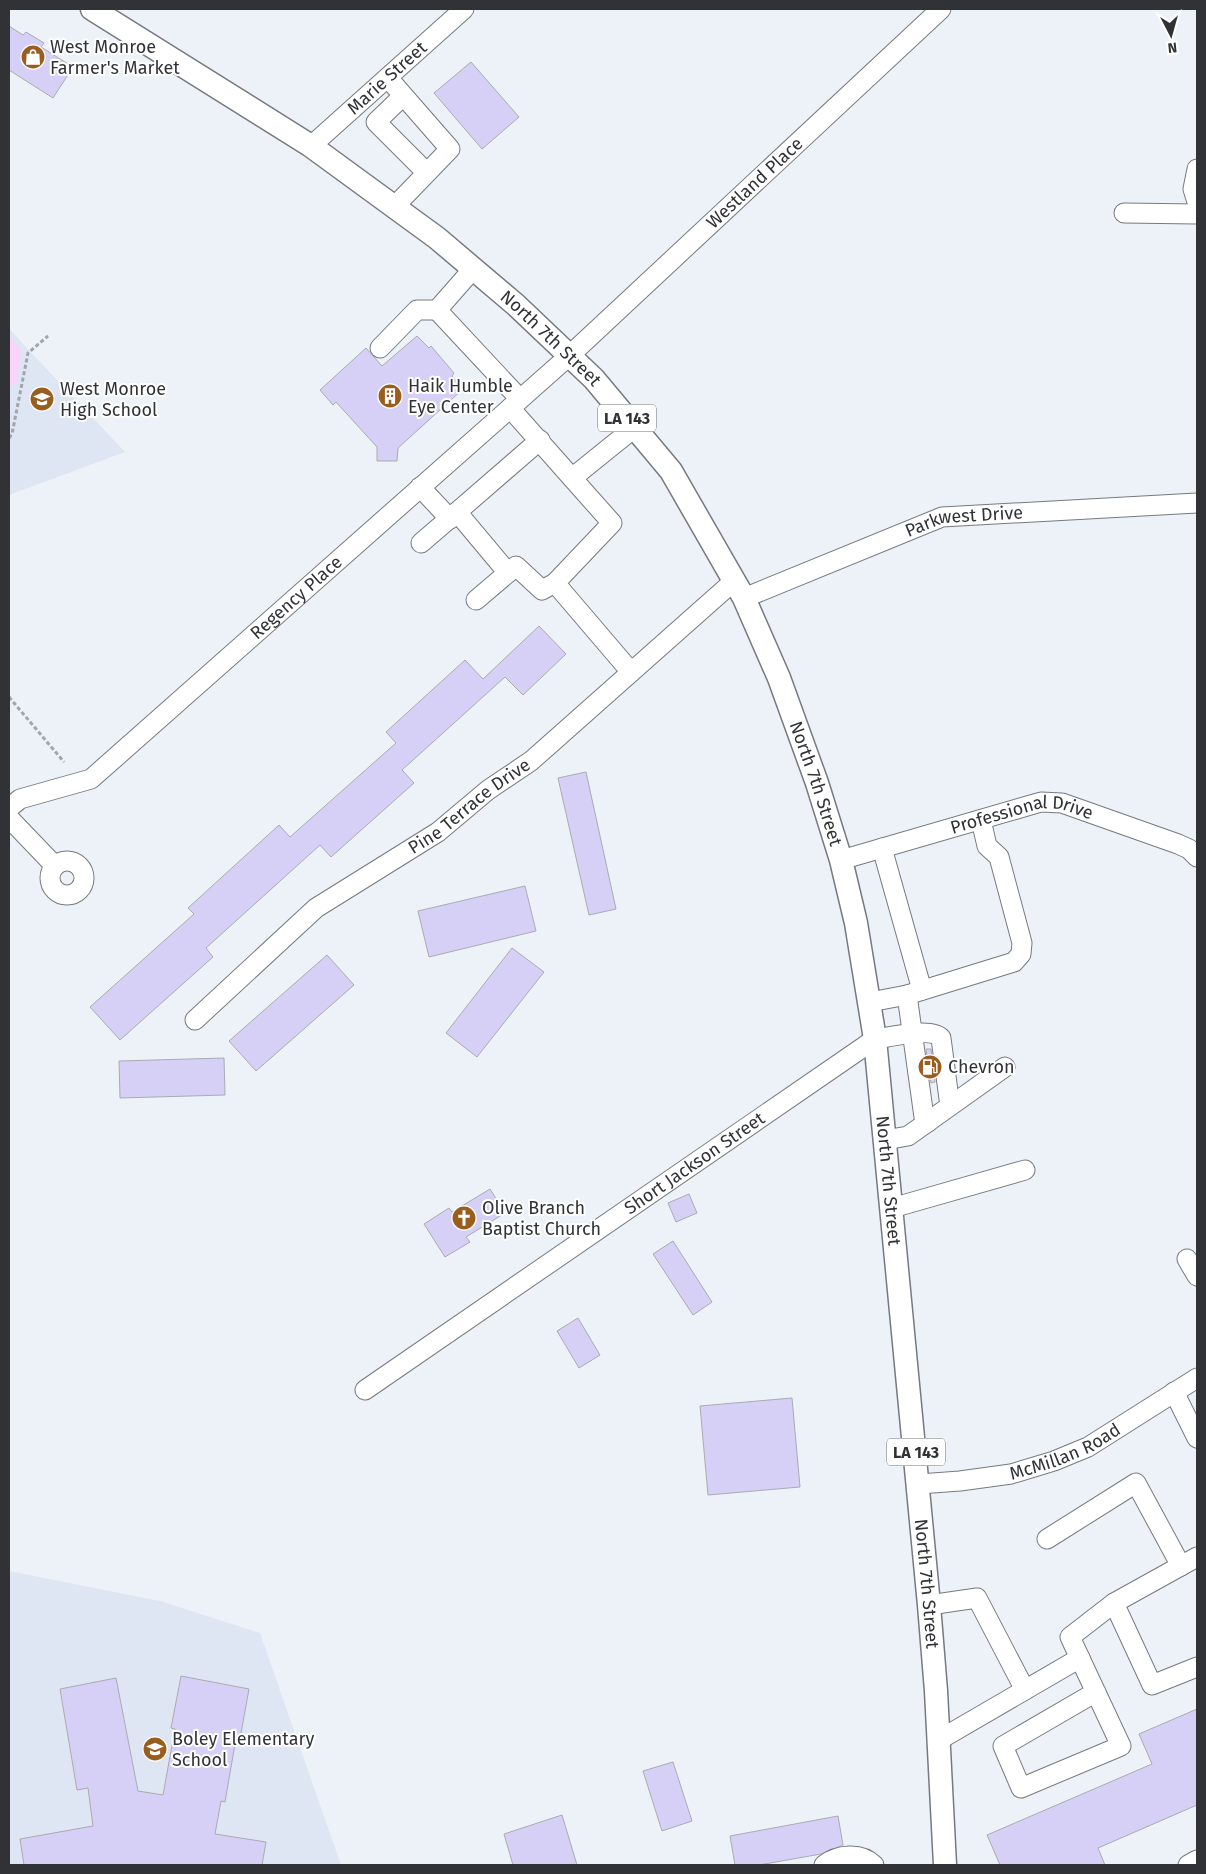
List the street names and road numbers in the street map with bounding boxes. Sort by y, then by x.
street label: Marie Street [343,36,432,119]
street label: Westland Place [702,133,807,233]
street label: North 7th Street [496,286,606,391]
road number: LA 143 [598,404,656,432]
street label: Parkwest Drive [902,502,1024,542]
street label: Regency Place [246,551,347,644]
street label: North 7th Street [785,718,847,849]
street label: Pine Terrace Drive [404,754,534,859]
street label: Professional Drive [948,791,1096,839]
street label: Short Jackson Street [620,1107,769,1219]
street label: North 7th Street [871,1115,906,1247]
street label: McMillan Road [1007,1418,1124,1485]
road number: LA 143 [887,1438,945,1465]
street label: North 7th Street [910,1518,944,1650]

